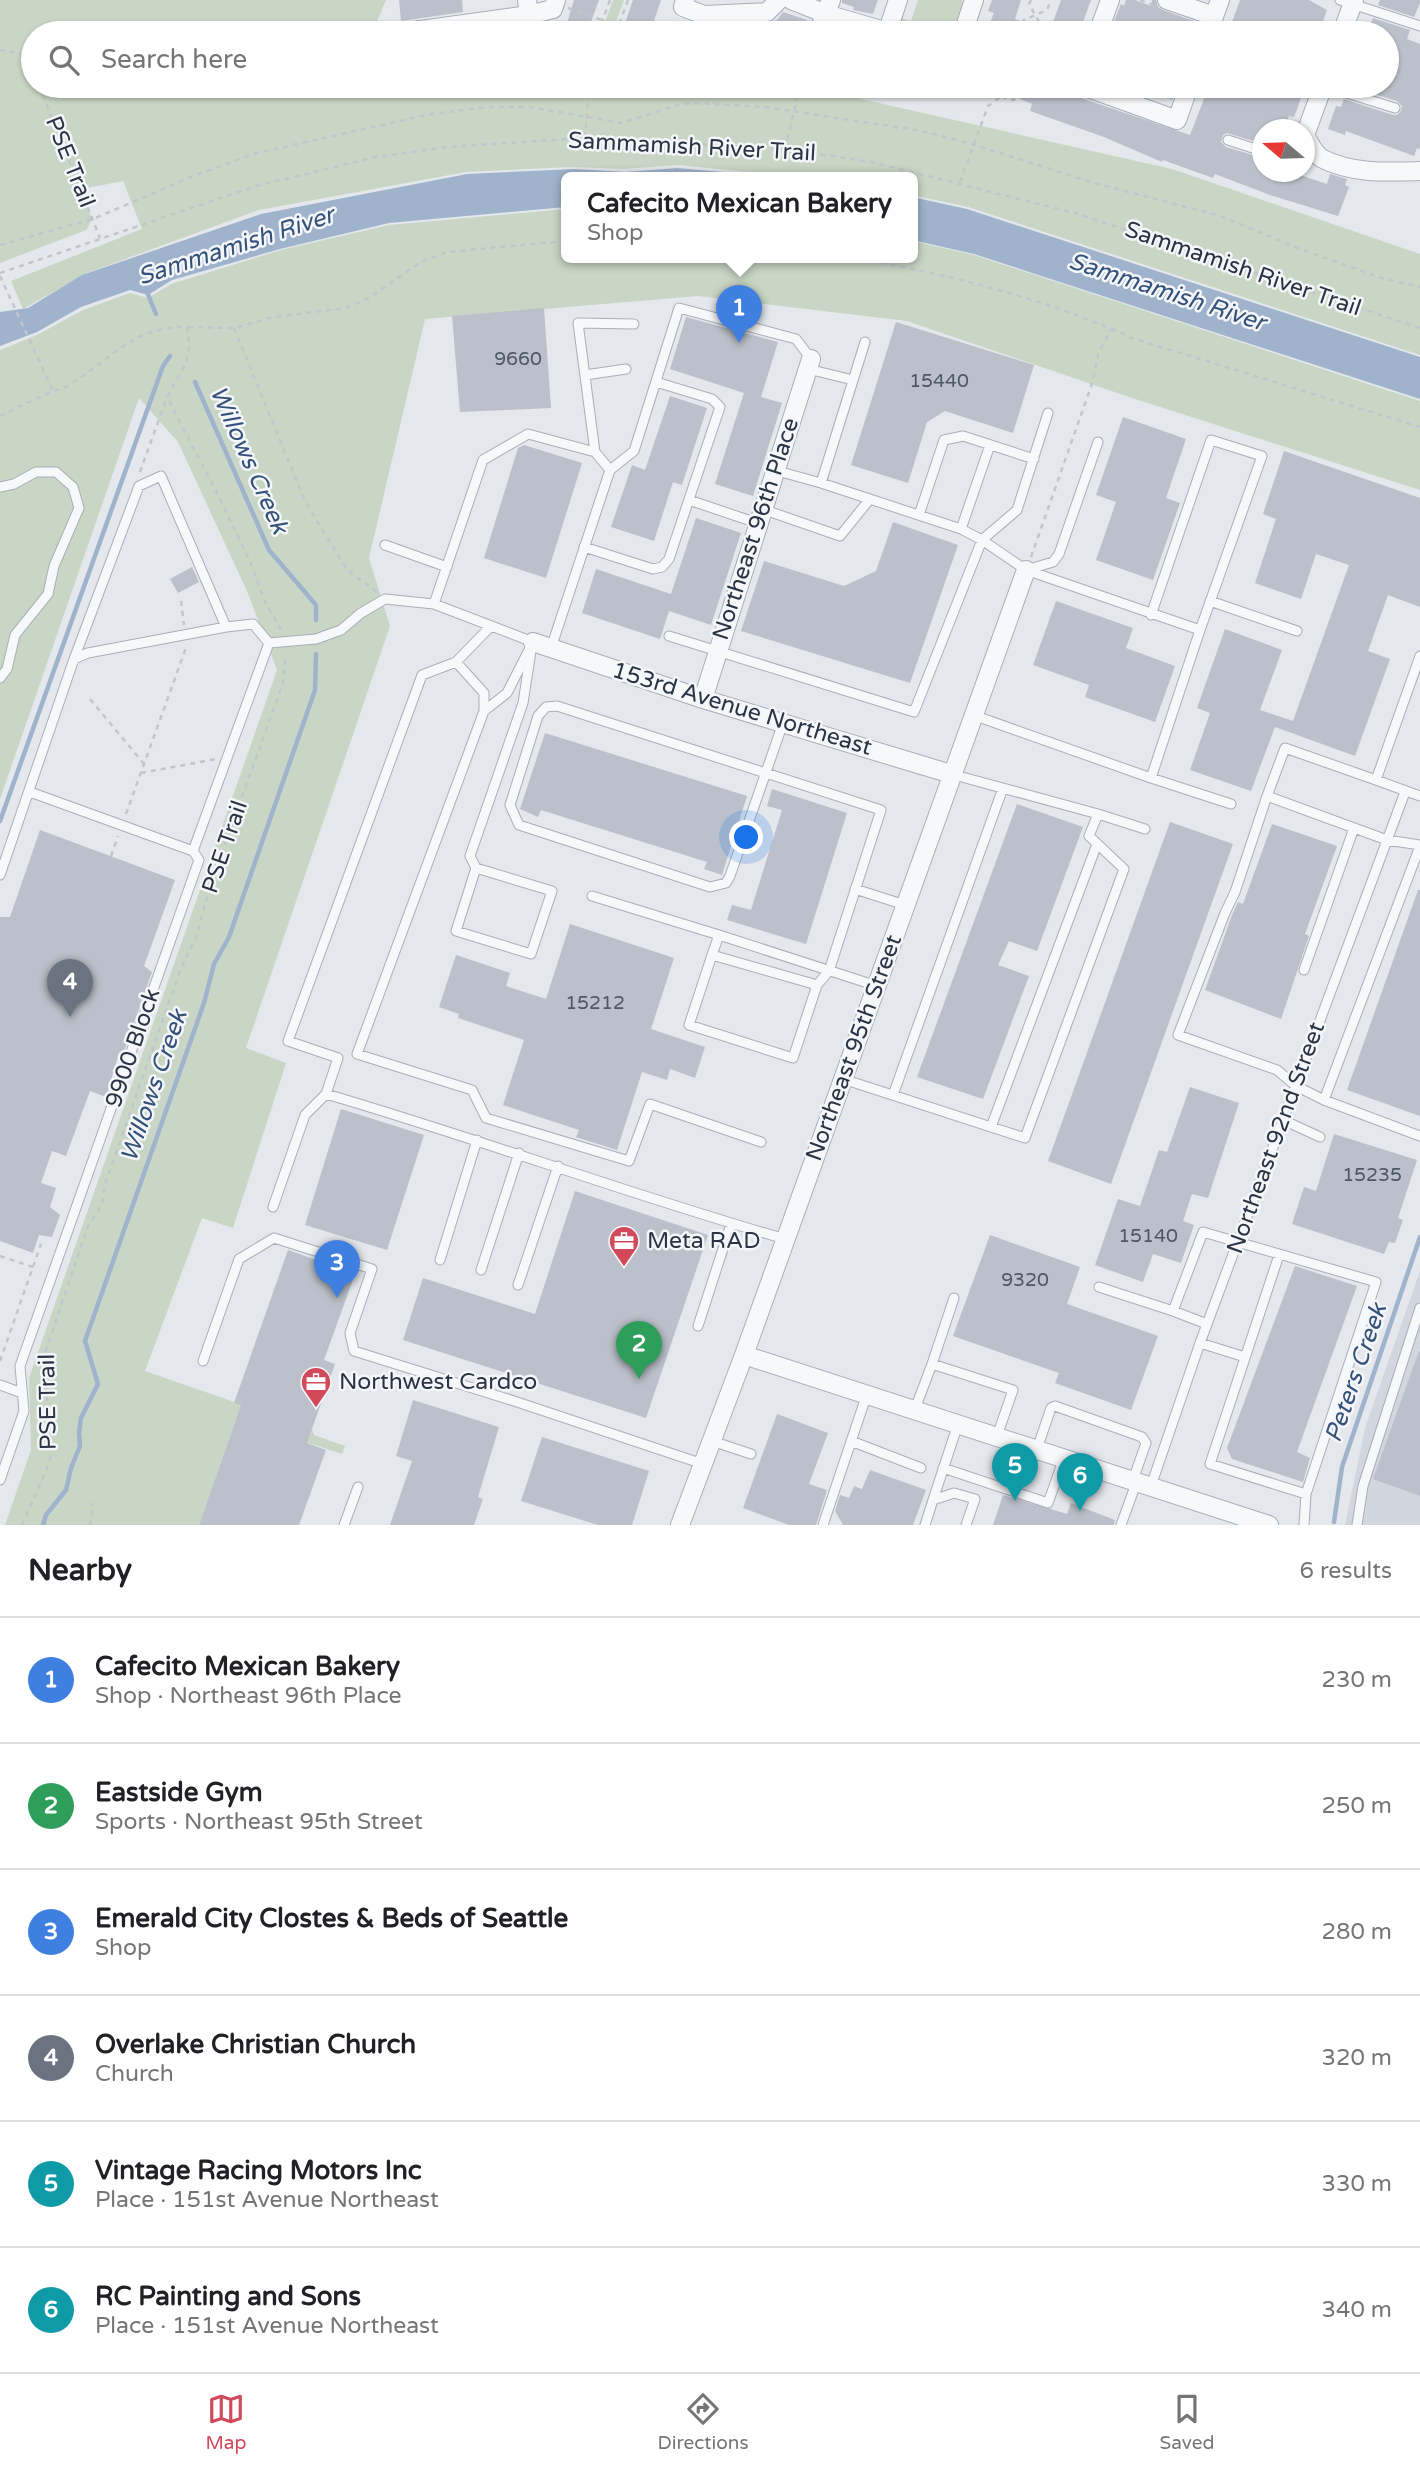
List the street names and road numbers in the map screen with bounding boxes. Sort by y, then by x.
street label: PSE Trail [39,112,101,212]
street label: Sammamish River Trail [567,127,817,167]
street label: Sammamish River Trail [1121,216,1365,322]
street label: Northeast 96th Place [707,414,805,644]
street label: 153rd Avenue Northeast [609,656,875,762]
street label: PSE Trail [196,797,254,897]
street label: Northeast 95th Street [800,931,908,1165]
street label: 9900 Block [100,985,166,1111]
street label: Northeast 92nd Street [1221,1018,1331,1258]
street label: PSE Trail [33,1354,63,1450]

